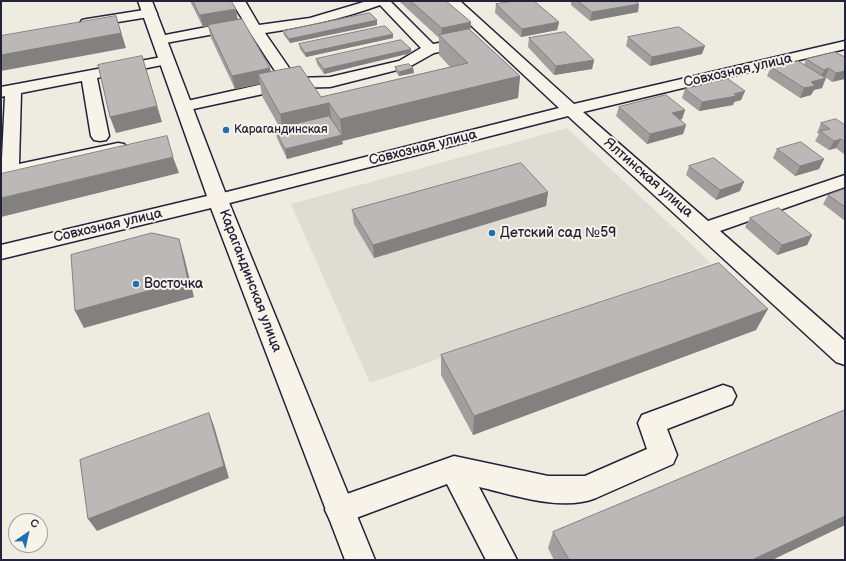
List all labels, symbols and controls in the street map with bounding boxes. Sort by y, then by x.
street label: Совхозная улица [682,50,794,92]
place label: Карагандинская [234,123,328,137]
marker: Карагандинская [221,125,231,135]
street label: Совхозная улица [367,126,479,170]
street label: Ялтинская улица [600,135,696,221]
street label: Совхозная улица [52,205,164,247]
street label: Карагандинская улица [215,207,285,355]
place label: Детский сад №59 [500,225,616,241]
marker: Детский сад №59 [487,228,497,238]
place label: Восточка [144,276,203,292]
marker: Восточка [131,279,141,289]
north arrow [8,513,48,553]
text: С [28,516,41,531]

